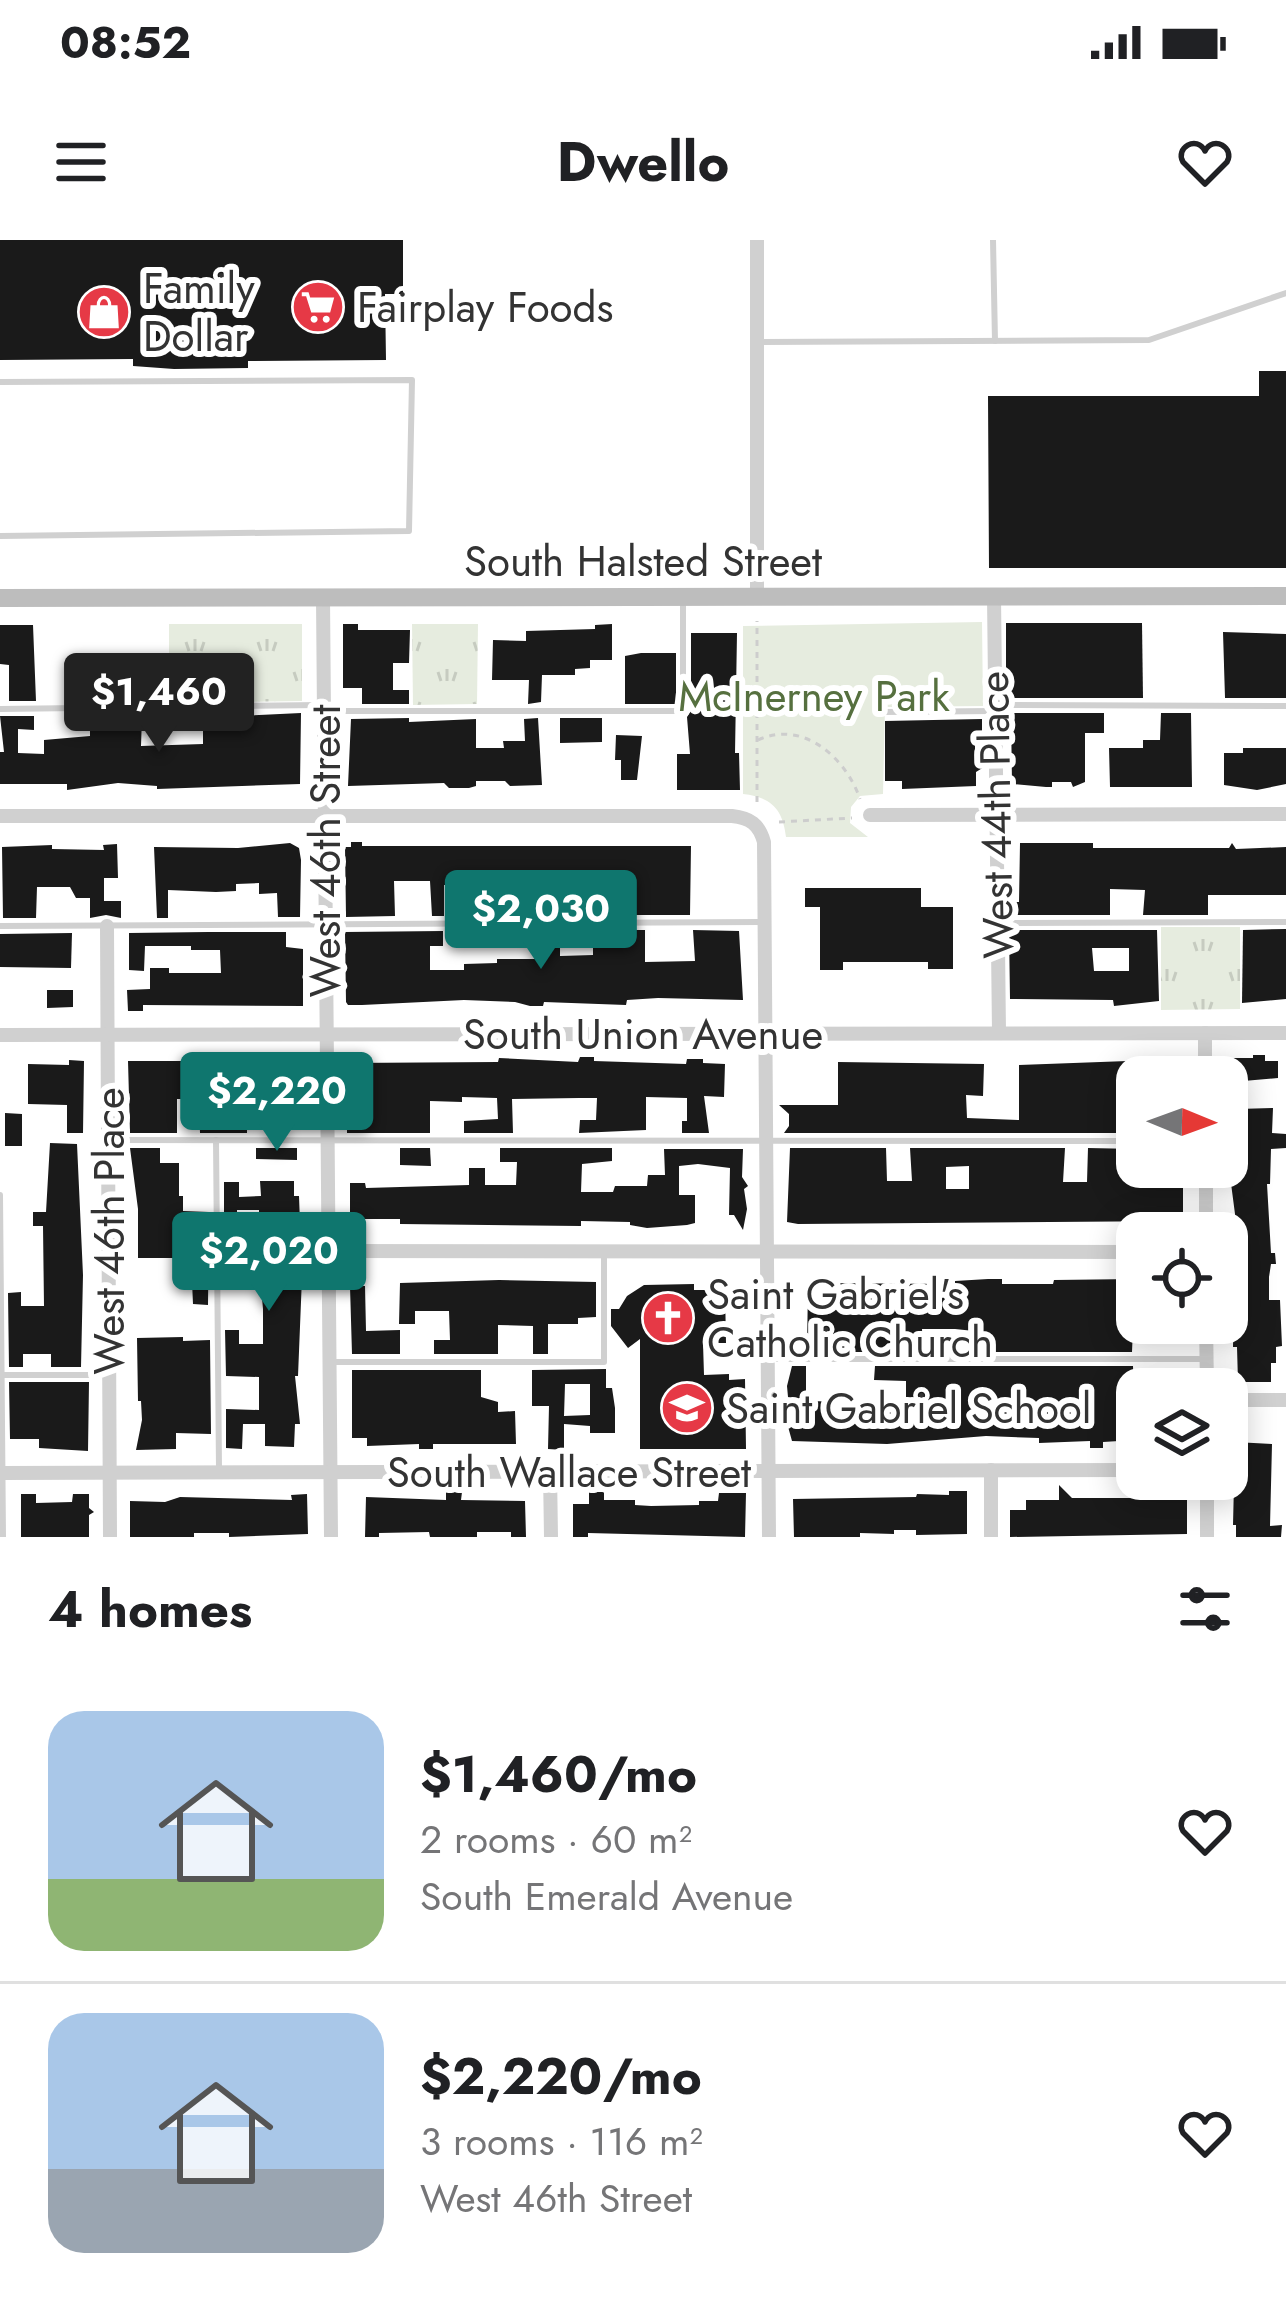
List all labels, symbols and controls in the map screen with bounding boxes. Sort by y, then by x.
text: 08:52 [60,10,191,75]
text: Dwello [557,123,729,201]
icon: menu [48,129,114,195]
icon: heart [1172,129,1238,195]
place label: Family Dollar [143,258,255,367]
place label: Fairplay Foods [357,277,613,338]
supermarket icon: Fairplay Foods [290,279,346,335]
shop icon: Family Dollar [76,284,132,340]
street label: South Halsted Street [464,531,822,592]
pin: $1,460 [61,653,257,755]
text: $1,460 [91,663,227,720]
park label: McInerney Park [678,666,950,727]
street label: West 44th Place [963,671,1029,959]
street label: West 46th Street [295,704,356,998]
pin: $2,030 [443,870,639,972]
text: $2,030 [472,880,610,937]
street label: South Union Avenue [463,1004,823,1065]
pin: $2,220 [179,1052,375,1154]
north arrow [1116,1056,1248,1188]
map controls [1116,1056,1248,1500]
text: $2,220 [207,1062,347,1119]
street label: West 46th Place [79,1087,140,1375]
pin: $2,020 [171,1212,367,1314]
button: locate [1116,1212,1248,1344]
text: $2,020 [199,1222,339,1279]
place label: Saint Gabriel's Catholic Church [707,1264,993,1373]
church icon: Saint Gabriel's Catholic Church [640,1290,696,1346]
button: layers [1116,1368,1248,1500]
place label: Saint Gabriel School [726,1378,1091,1439]
school or university icon: Saint Gabriel School [659,1380,715,1436]
street label: South Wallace Street [387,1442,751,1503]
text: 4 homes [48,1572,252,1646]
icon: filters [1172,1576,1238,1642]
text: $1,460/mo [420,1737,697,1811]
icon: home [144,1759,288,1903]
icon: heart [1172,1798,1238,1864]
text: 2 rooms · 60 m² [420,1811,692,1868]
text: South Emerald Avenue [420,1868,793,1925]
text: $2,220/mo [420,2039,702,2113]
icon: home [144,2061,288,2205]
icon: heart [1172,2100,1238,2166]
text: 3 rooms · 116 m² [420,2113,703,2170]
text: West 46th Street [420,2170,692,2227]

